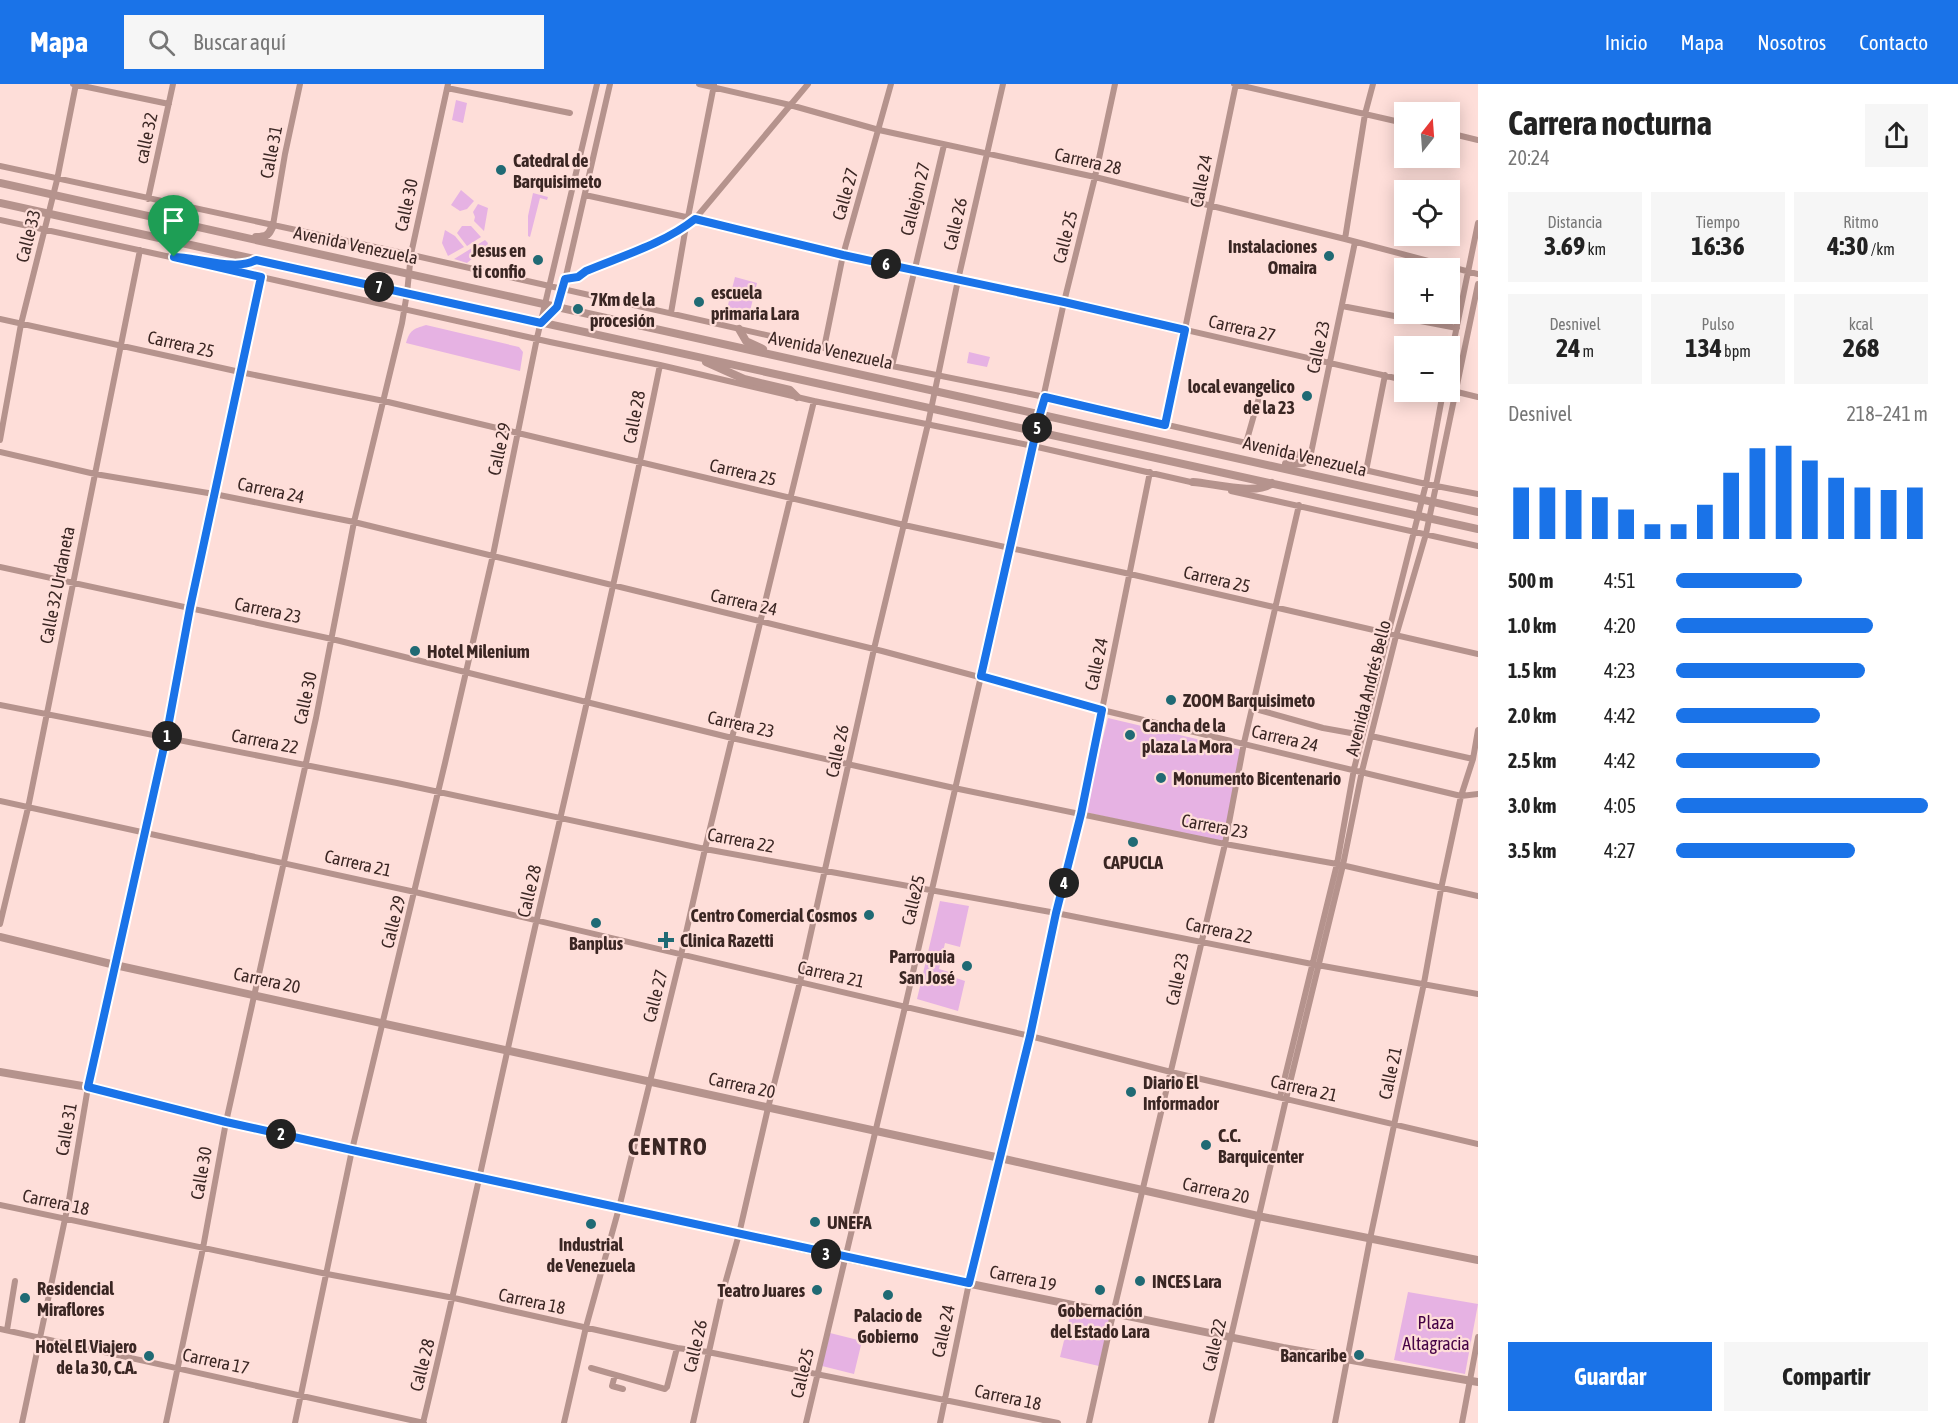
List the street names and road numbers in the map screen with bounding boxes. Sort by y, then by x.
street label: calle 32 [130,110,162,166]
street label: Calle 31 [256,124,286,180]
street label: Carrera 28 [1053,143,1123,179]
street label: Calle 24 [1186,153,1216,209]
street label: Callejon 27 [896,160,934,238]
street label: Calle 27 [828,165,862,223]
street label: Calle 30 [390,177,422,233]
street label: Calle 26 [939,196,971,252]
street label: Calle 33 [11,208,45,264]
street label: Calle 25 [1048,209,1082,265]
street label: Avenida Venezuela [292,222,420,268]
street label: Carrera 27 [1207,310,1277,346]
street label: Calle 23 [1302,319,1334,375]
street label: Carrera 25 [146,326,216,362]
street label: Avenida Venezuela [767,327,895,373]
street label: Calle 28 [619,389,649,445]
street label: Calle 29 [483,421,515,477]
street label: Avenida Venezuela [1241,432,1369,480]
street label: Carrera 25 [708,454,778,490]
street label: Carrera 24 [236,473,306,507]
street label: Calle 32 Urdaneta [35,525,79,645]
street label: Carrera 25 [1182,561,1252,597]
street label: Carrera 24 [709,584,779,620]
street label: Carrera 23 [233,593,303,627]
street label: Avenida Andrés Bello [1341,618,1395,758]
street label: Calle 24 [1080,636,1112,692]
street label: Calle 30 [289,670,321,726]
street label: Carrera 23 [706,706,776,742]
street label: Carrera 24 [1250,720,1320,756]
street label: Calle 26 [821,723,853,779]
street label: Carrera 22 [230,724,300,758]
street label: Carrera 23 [1180,809,1250,843]
street label: Carrera 22 [706,823,776,857]
street label: Carrera 21 [323,845,393,881]
street label: Calle 28 [513,863,545,919]
street label: Calle25 [897,873,929,927]
street label: Calle 29 [376,894,410,950]
street label: Carrera 22 [1184,913,1254,947]
street label: Calle 23 [1161,951,1193,1007]
street label: Carrera 21 [796,956,866,992]
street label: Carrera 20 [232,963,302,997]
street label: Calle 27 [638,968,672,1024]
street label: Calle 21 [1374,1045,1406,1101]
street label: Carrera 20 [707,1068,777,1102]
street label: Carrera 21 [1269,1070,1339,1106]
street label: Calle 31 [51,1101,81,1157]
street label: Calle 30 [186,1145,216,1201]
street label: Carrera 20 [1181,1173,1251,1207]
street label: Carrera 18 [21,1185,91,1219]
street label: Carrera 19 [988,1261,1058,1295]
street label: Carrera 18 [497,1284,567,1318]
street label: Calle 24 [927,1303,959,1359]
street label: Calle 22 [1198,1317,1230,1373]
street label: Calle 26 [679,1318,711,1374]
street label: Calle 28 [405,1337,439,1393]
street label: Carrera 17 [181,1344,251,1378]
street label: Calle25 [786,1346,818,1400]
street label: Carrera 18 [973,1380,1043,1414]

